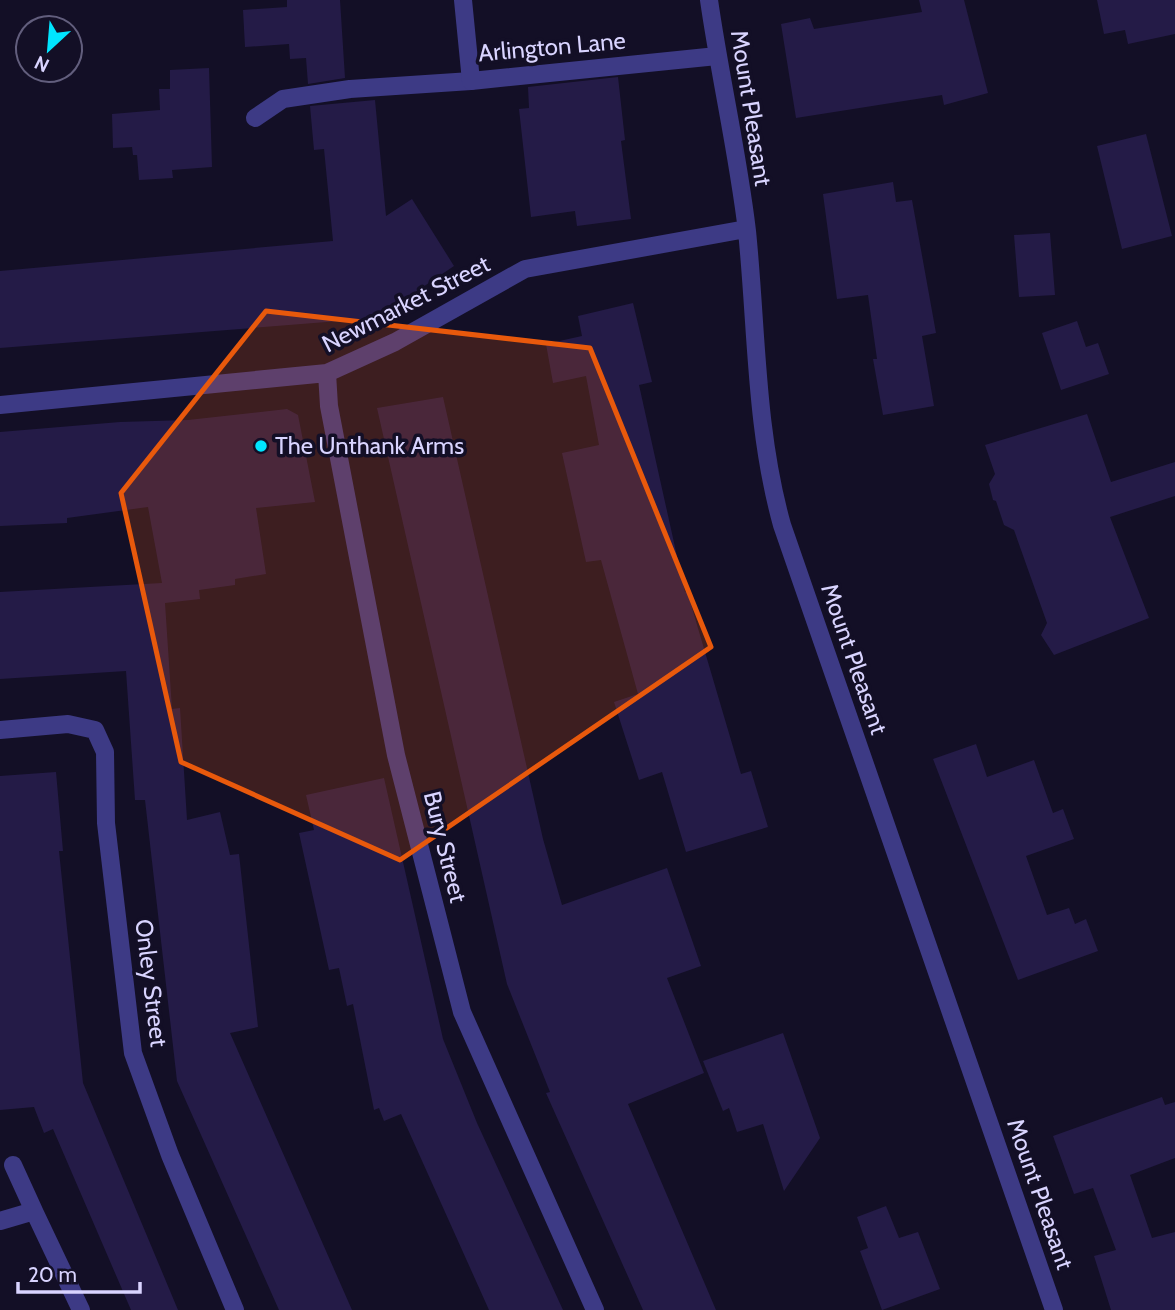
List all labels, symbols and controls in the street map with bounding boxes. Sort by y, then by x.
north arrow [14,14,84,84]
street label: Arlington Lane [477,26,627,67]
street label: Mount Pleasant [725,28,778,188]
text: N [31,51,53,77]
street label: Newmarket Street [317,249,494,358]
place label: The Unthank Arms [275,431,464,460]
marker: The Unthank Arms [253,438,269,454]
street label: Mount Pleasant [815,580,894,738]
street label: Bury Street [418,788,473,905]
street label: Onley Street [129,917,174,1049]
street label: Mount Pleasant [1001,1115,1080,1273]
scale bar [18,1250,140,1294]
text: 20 m [28,1262,77,1287]

